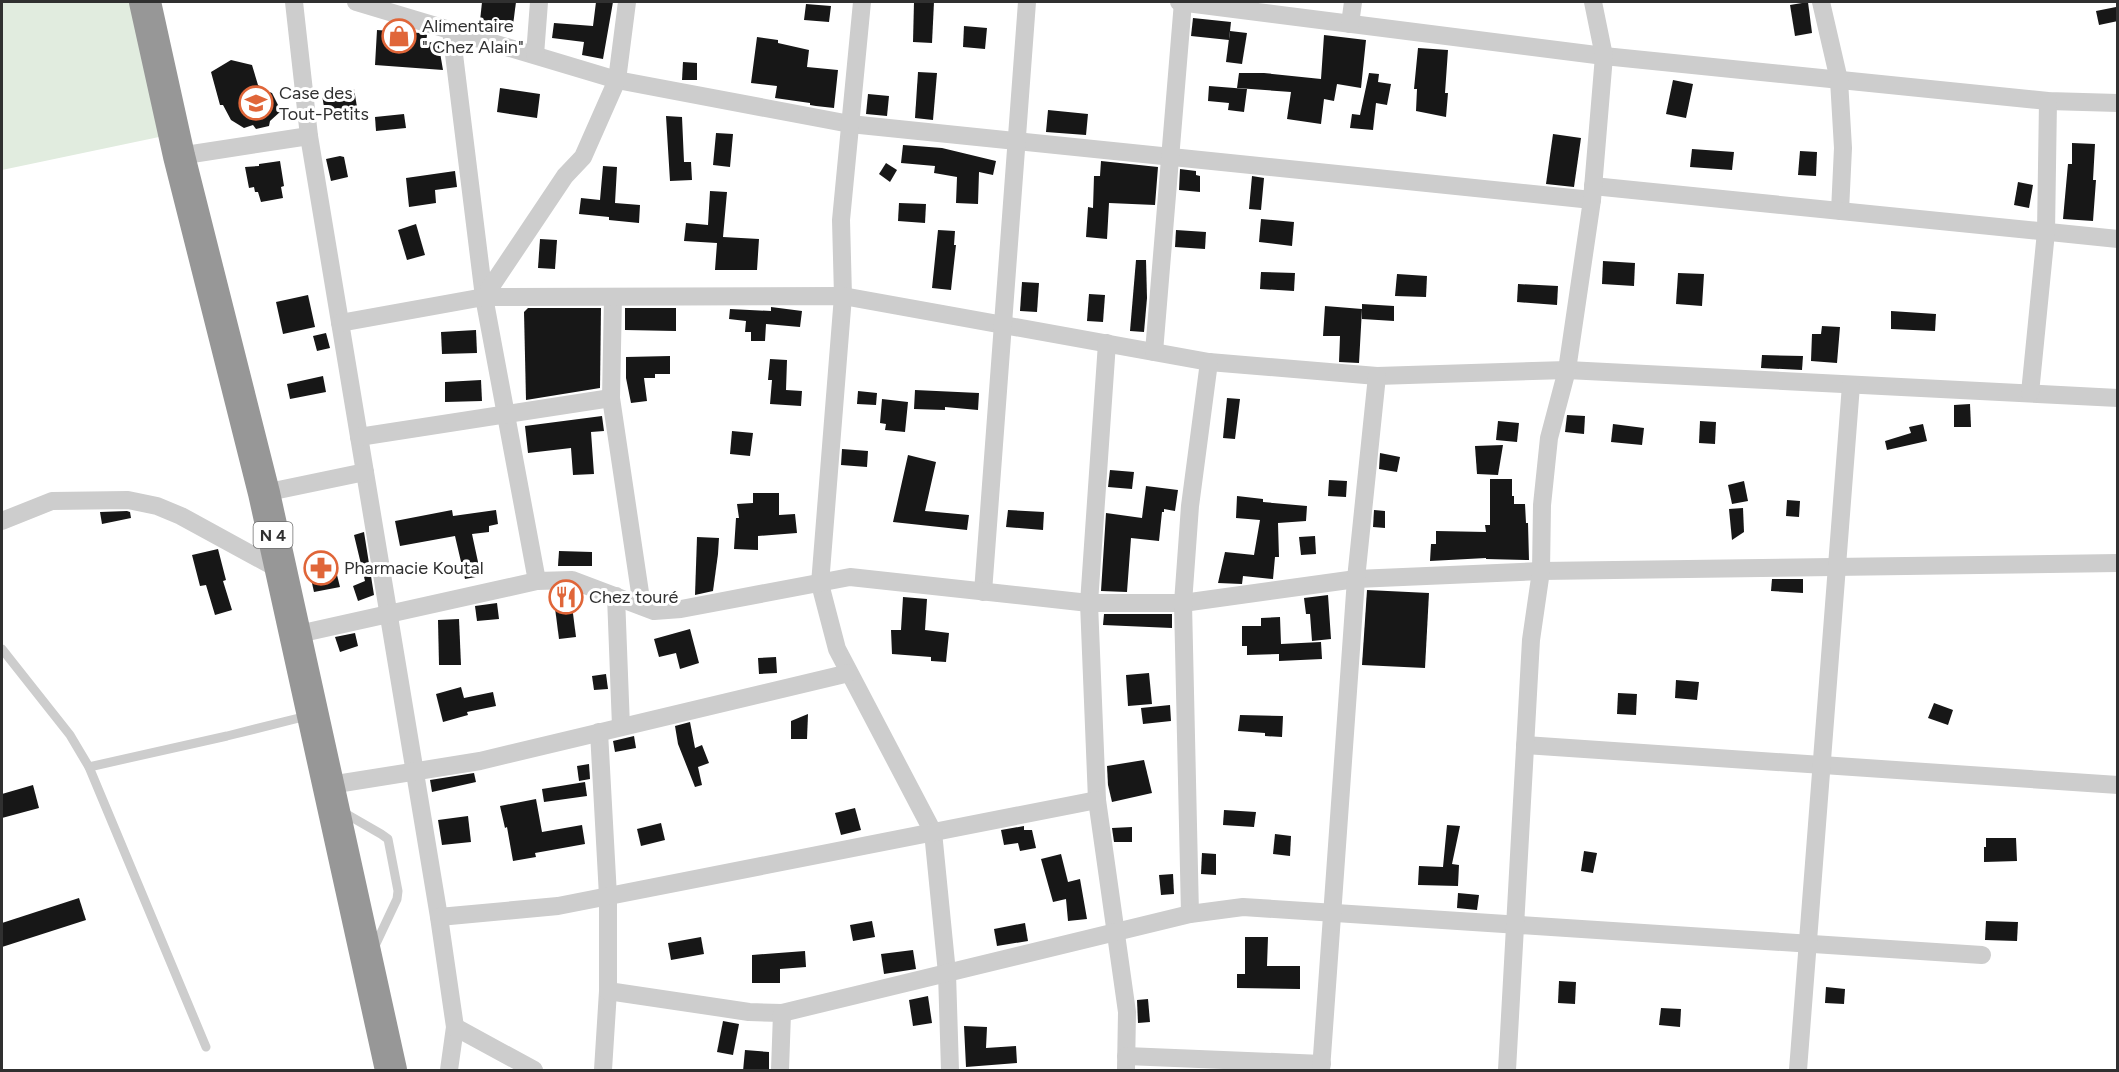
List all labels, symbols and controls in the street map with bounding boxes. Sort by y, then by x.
place label: Alimentaire " Chez Alain" [422,15,524,58]
shop icon: Alimentaire " Chez Alain" [381,18,417,54]
place label: Case des Tout-Petits [279,82,369,125]
school or university icon: Case des Tout-Petits [238,85,274,121]
road number: N 4 [254,522,292,548]
pharmacy icon: Pharmacie Koutal [303,550,339,586]
place label: Pharmacie Koutal [344,557,484,579]
restaurant icon: Chez touré [548,579,584,615]
place label: Chez touré [589,586,678,608]

